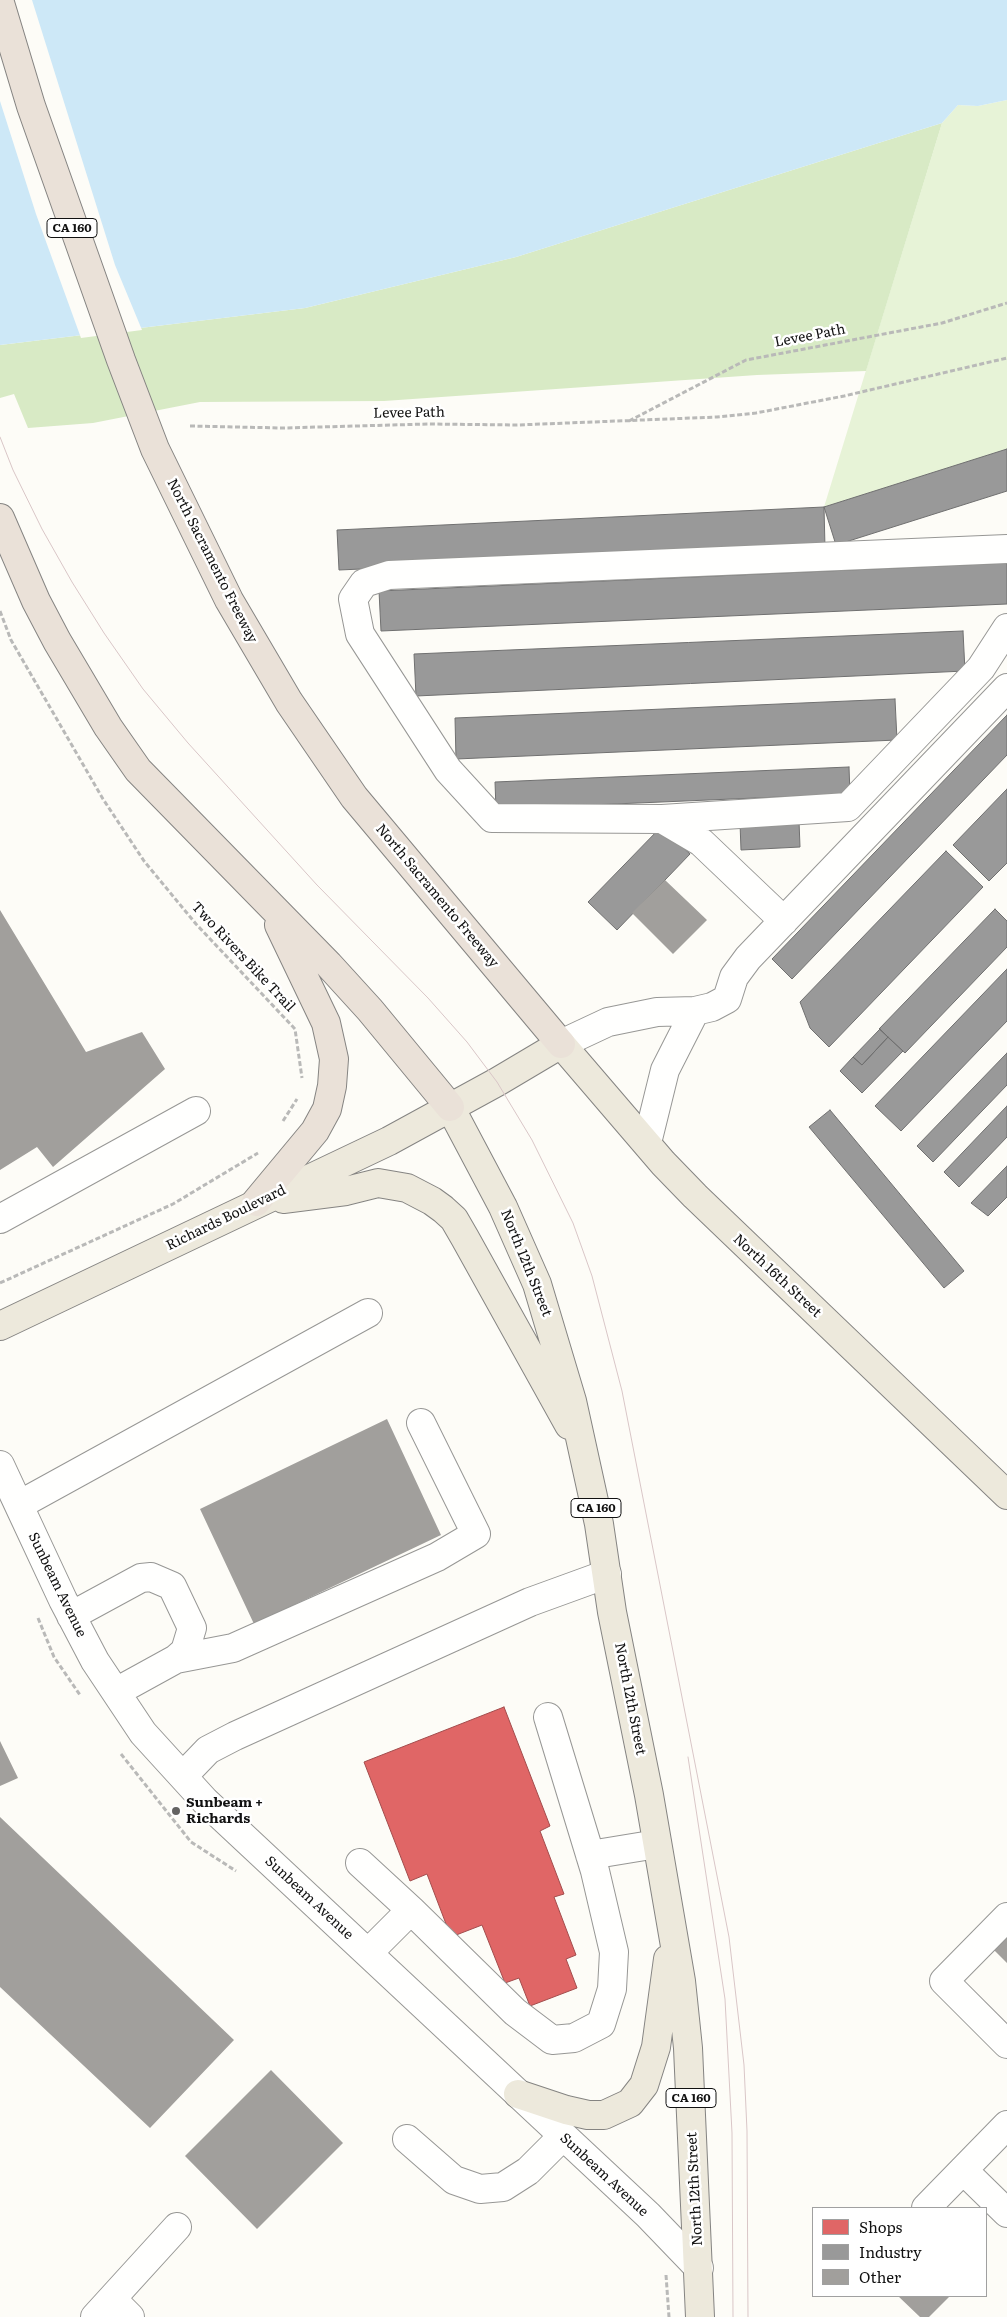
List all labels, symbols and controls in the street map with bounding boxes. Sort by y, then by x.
road number: CA 160 [47,218,97,238]
street label: Levee Path [773,321,847,351]
street label: Levee Path [373,404,445,422]
street label: North Sacramento Freeway [163,476,261,646]
street label: North Sacramento Freeway [372,821,502,971]
street label: Two Rivers Bike Trail [188,899,298,1015]
street label: Richards Boulevard [163,1182,289,1254]
street label: North 12th Street [497,1207,555,1319]
street label: North 16th Street [729,1231,825,1321]
road number: CA 160 [571,1499,621,1518]
street label: Sunbeam Avenue [24,1530,90,1640]
street label: North 12th Street [611,1641,649,1757]
place label: Sunbeam + Richards [186,1795,263,1828]
marker: Sunbeam + Richards [170,1805,182,1817]
street label: Sunbeam Avenue [261,1853,357,1943]
road number: CA 160 [666,2088,716,2108]
street label: Sunbeam Avenue [556,2130,652,2220]
street label: North 12th Street [684,2132,706,2246]
legend [812,2207,987,2297]
text: Shops [859,2215,902,2238]
text: Industry [859,2240,922,2263]
text: Other [859,2265,901,2288]

